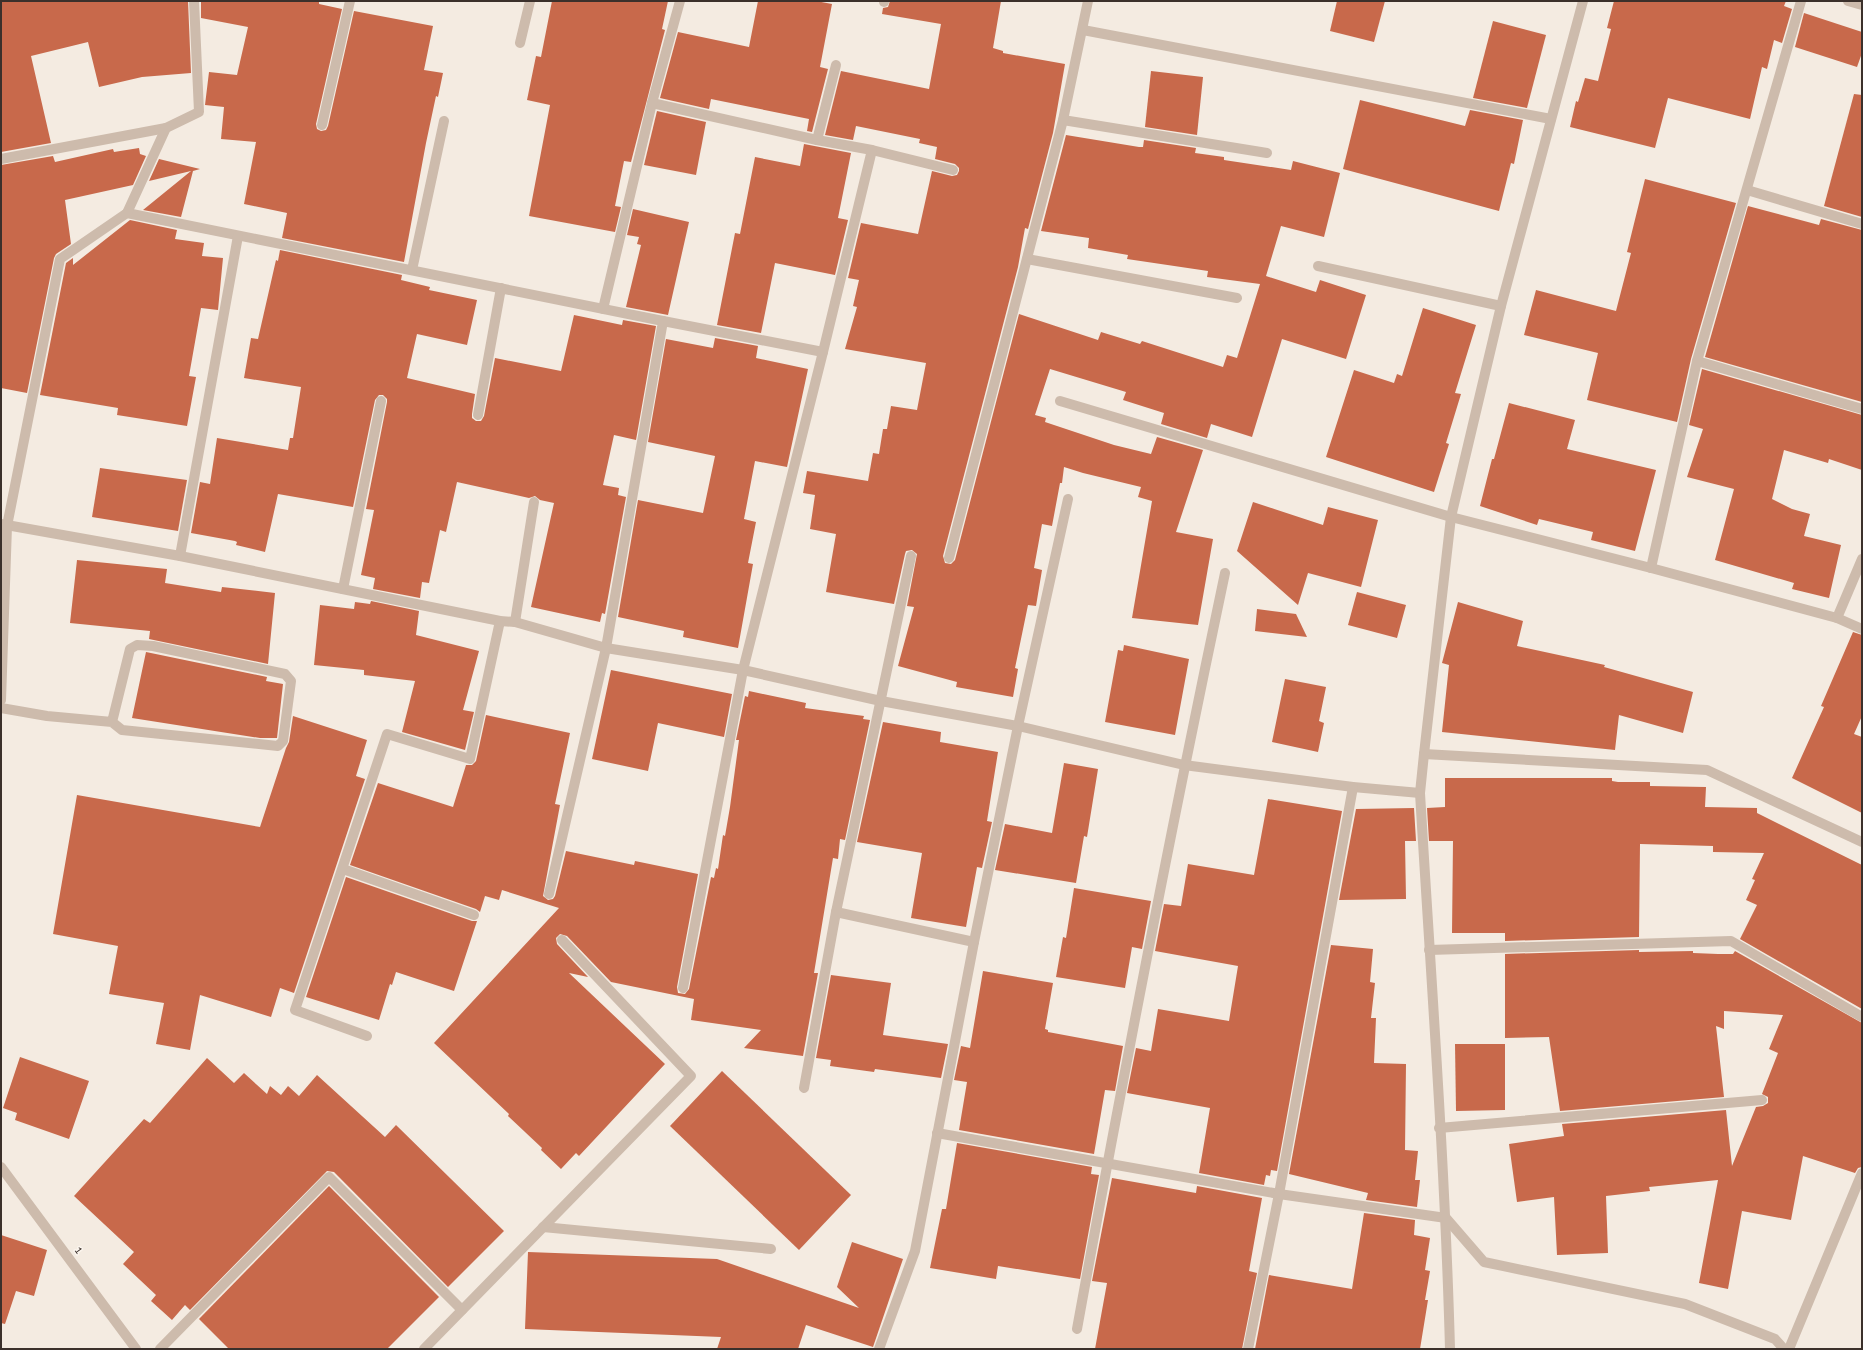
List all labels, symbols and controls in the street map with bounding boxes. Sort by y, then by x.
street label: 1 [72,1244,86,1256]

